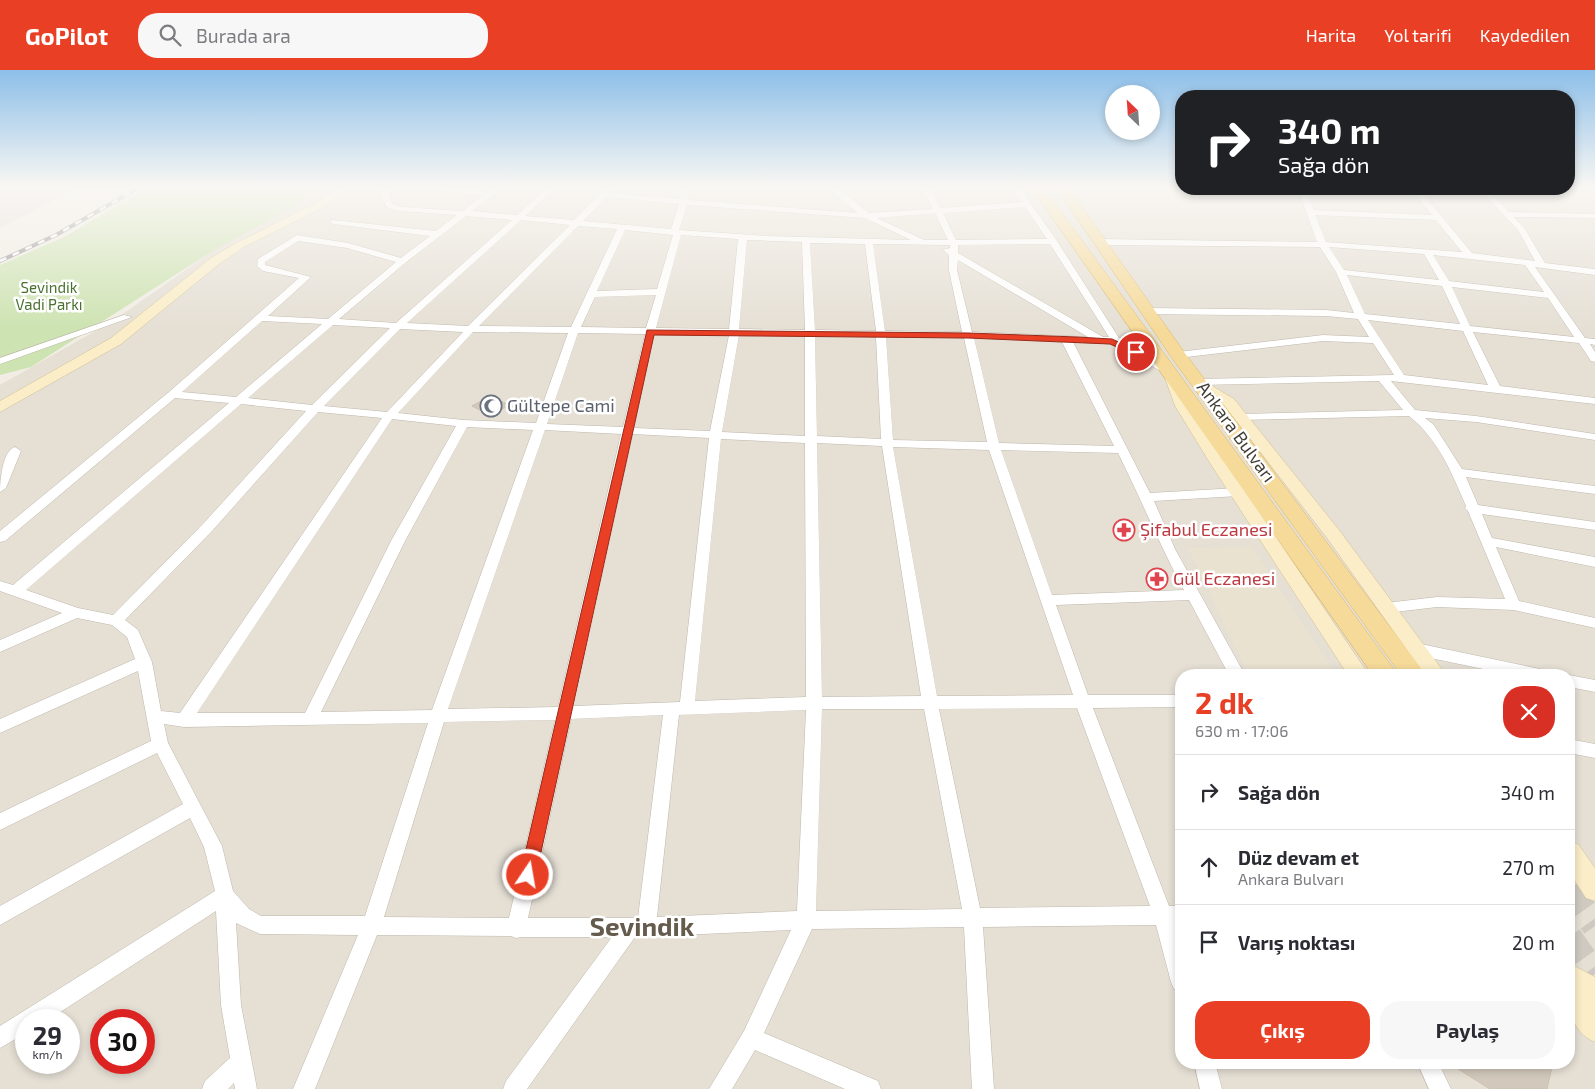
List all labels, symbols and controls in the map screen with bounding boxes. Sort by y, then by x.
search box [138,13,488,58]
text: GoPilot [25,21,108,50]
icon: search [156,21,184,49]
text: Burada ara [196,24,291,47]
text: Harita [1306,24,1356,46]
text: Yol tarifi [1384,24,1452,46]
text: Kaydedilen [1480,24,1570,46]
north arrow [1105,85,1160,140]
map controls [1105,85,1160,140]
text: 340 m [1278,109,1381,151]
icon: right [1195,110,1260,175]
text: Sağa dön [1278,151,1369,177]
park label: Sevindik Vadi Parkı [15,278,83,313]
pin [1115,331,1157,373]
icon: arrive [1122,338,1150,366]
street label: Ankara Bulvarı [1193,377,1281,486]
mosque icon: Gültepe Cami [479,394,503,418]
place label: Gültepe Cami [507,394,615,416]
pharmacy icon: Şifabul Eczanesi [1112,518,1136,542]
place label: Şifabul Eczanesi [1140,518,1272,541]
pharmacy icon: Gül Eczanesi [1145,567,1169,591]
place label: Gül Eczanesi [1173,567,1275,589]
text: 2 dk [1195,684,1254,720]
button: close [1503,686,1555,738]
text: 630 m · 17:06 [1195,721,1288,740]
icon: right [1195,778,1223,806]
text: Sağa dön [1238,781,1320,804]
text: 340 m [1500,781,1555,804]
text: Düz devam et [1238,846,1359,869]
position arrow [501,848,553,900]
icon: ahead [1195,853,1223,881]
text: 270 m [1502,856,1555,879]
text: Ankara Bulvarı [1238,869,1344,888]
district label: Sevindik [590,910,695,941]
icon: arrive [1195,928,1223,956]
text: Varış noktası [1238,931,1355,954]
text: 20 m [1512,931,1555,954]
button: Çıkış [1195,1001,1370,1059]
button: Paylaş [1380,1001,1555,1059]
speed limit sign: 30 [90,1009,155,1074]
text: 29 [33,1020,62,1050]
text: km/h [33,1047,62,1061]

